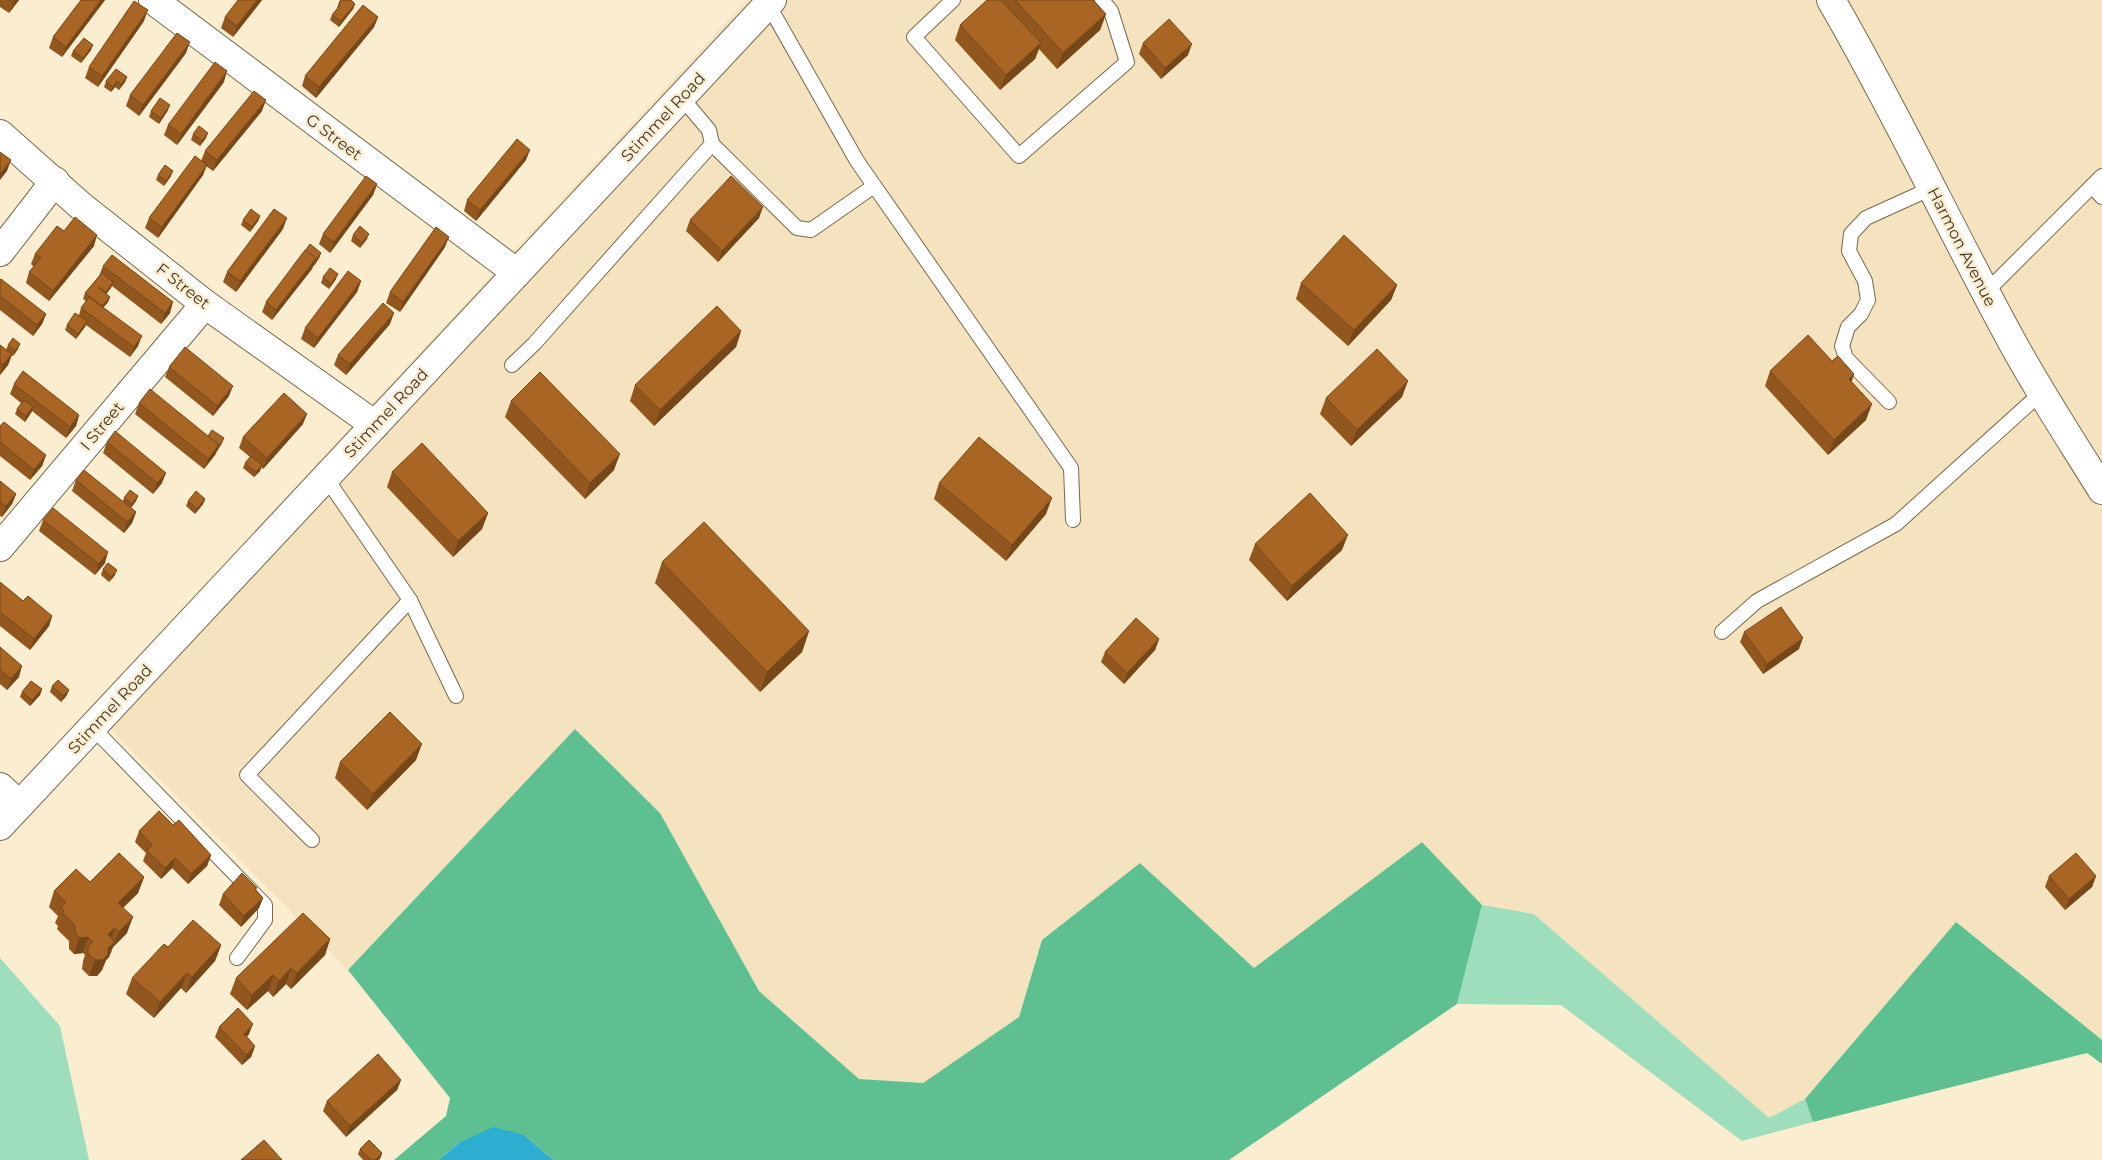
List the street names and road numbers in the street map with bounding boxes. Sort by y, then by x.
street label: Stimmel Road [617,69,709,165]
street label: G Street [302,110,366,164]
street label: Harmon Avenue [1924,184,2000,310]
street label: F Street [152,259,214,313]
street label: Stimmel Road [340,365,432,461]
street label: I Street [76,398,128,454]
street label: Stimmel Road [64,661,156,757]

